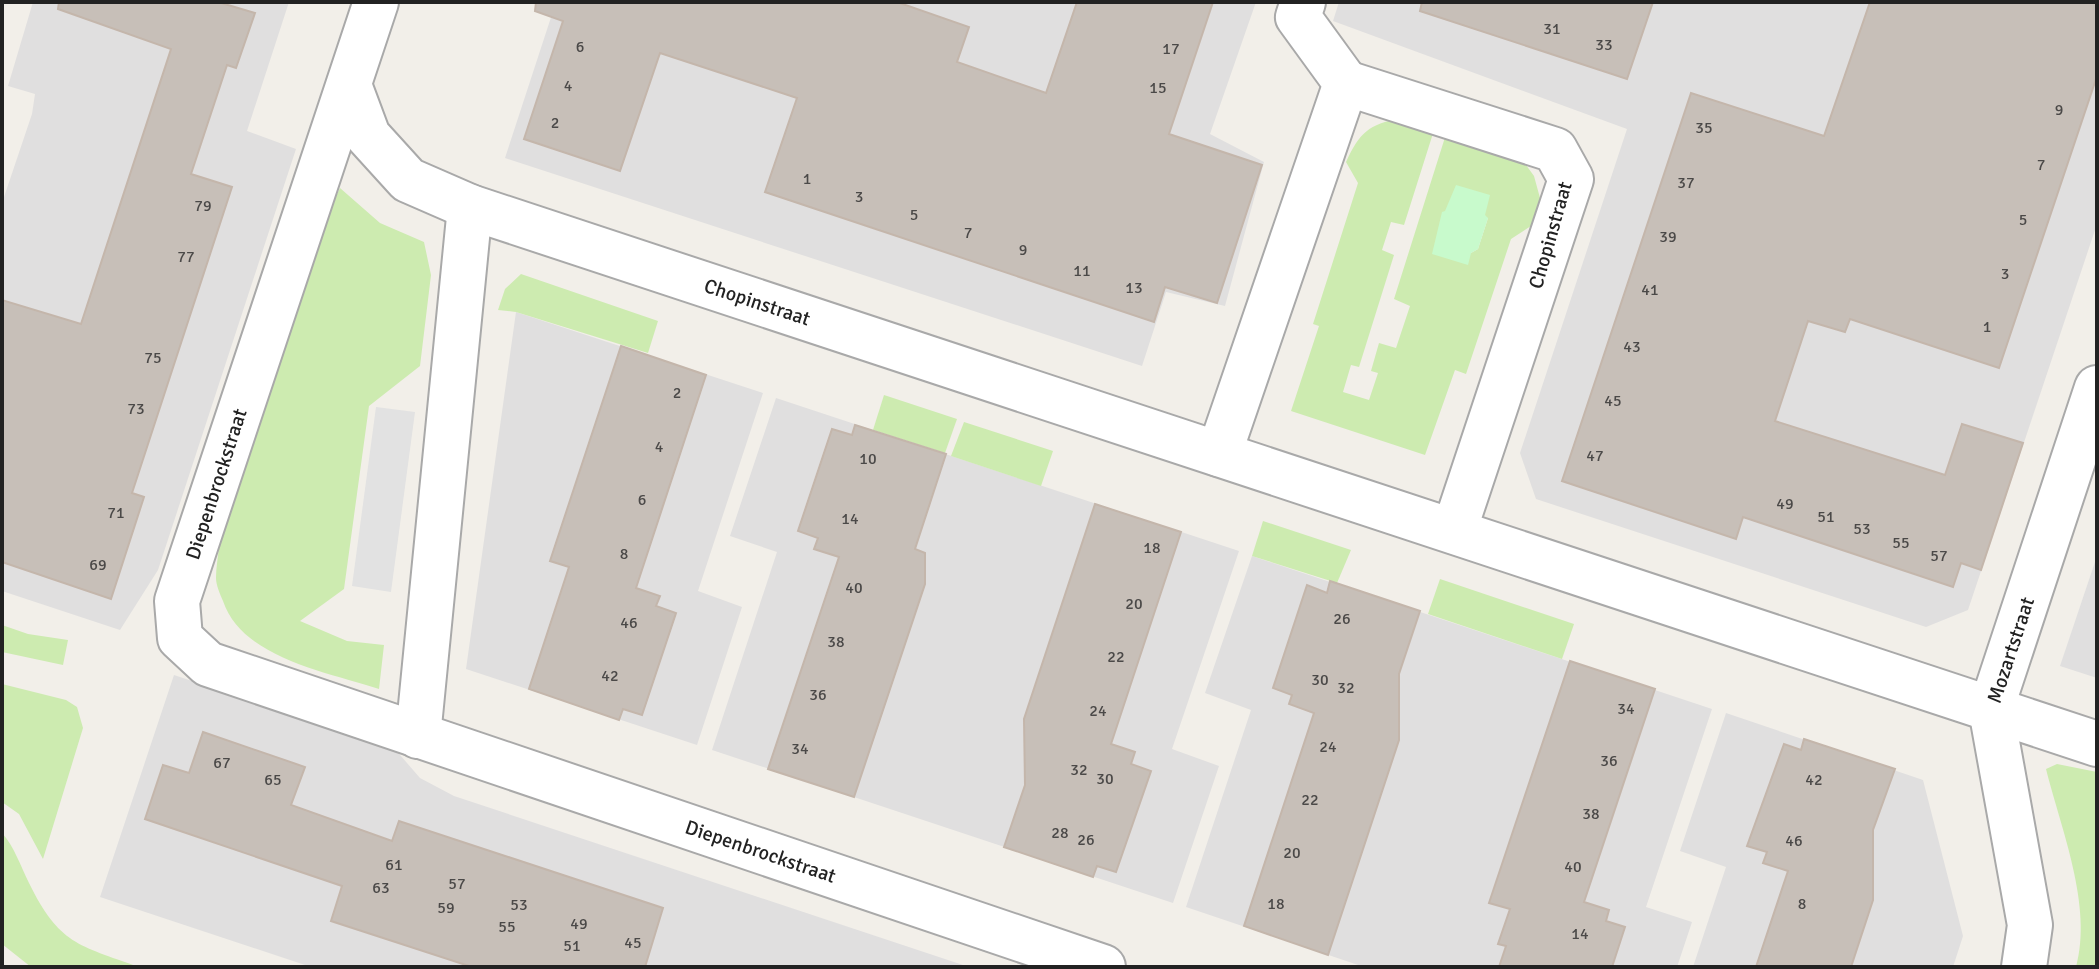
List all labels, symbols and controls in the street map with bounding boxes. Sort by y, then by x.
house number: 31 [1543,19,1561,39]
house number: 33 [1595,35,1613,55]
house number: 6 [576,37,584,57]
house number: 17 [1162,39,1180,59]
house number: 4 [564,76,573,96]
house number: 15 [1149,78,1167,98]
house number: 9 [2055,100,2063,120]
house number: 2 [551,113,559,133]
house number: 35 [1695,118,1713,138]
house number: 7 [2037,155,2045,175]
house number: 1 [803,169,811,189]
house number: 37 [1677,173,1695,193]
street label: Chopinstraat [1523,179,1578,292]
house number: 3 [855,187,863,207]
house number: 79 [194,196,212,216]
house number: 5 [910,205,918,225]
house number: 5 [2019,210,2027,230]
house number: 7 [964,223,972,243]
house number: 39 [1659,227,1677,247]
house number: 9 [1019,240,1027,260]
house number: 77 [177,247,195,267]
house number: 11 [1073,261,1091,281]
house number: 3 [2001,264,2009,284]
street label: Chopinstraat [701,273,813,331]
house number: 13 [1125,278,1143,298]
house number: 41 [1641,280,1659,300]
house number: 1 [1983,317,1991,337]
house number: 43 [1623,337,1641,357]
house number: 75 [144,348,162,368]
house number: 2 [673,383,681,403]
house number: 45 [1604,391,1622,411]
house number: 73 [127,399,145,419]
street label: Diepenbrockstraat [180,405,253,563]
house number: 4 [655,437,664,457]
house number: 47 [1586,446,1604,466]
house number: 10 [859,449,877,469]
house number: 6 [638,490,646,510]
house number: 49 [1776,494,1794,514]
house number: 71 [107,503,125,523]
house number: 51 [1817,507,1835,527]
house number: 14 [841,509,859,529]
house number: 53 [1853,519,1871,539]
house number: 55 [1892,533,1910,553]
house number: 18 [1143,538,1161,558]
house number: 8 [620,544,628,564]
house number: 57 [1930,546,1948,566]
house number: 69 [89,555,107,575]
house number: 40 [845,578,863,598]
house number: 20 [1125,594,1143,614]
street label: Mozartstraat [1982,594,2040,706]
house number: 26 [1333,609,1351,629]
house number: 46 [620,613,638,633]
house number: 38 [827,632,845,652]
house number: 22 [1107,647,1125,667]
house number: 42 [601,666,619,686]
house number: 30 [1311,670,1329,690]
house number: 32 [1337,678,1355,698]
house number: 36 [809,685,827,705]
house number: 34 [1617,699,1635,719]
house number: 24 [1089,701,1107,721]
house number: 24 [1319,737,1337,757]
house number: 34 [791,739,809,759]
house number: 36 [1600,751,1618,771]
house number: 67 [213,753,231,773]
house number: 32 [1070,760,1088,780]
house number: 30 [1096,769,1114,789]
house number: 65 [264,770,282,790]
house number: 42 [1805,770,1823,790]
house number: 22 [1301,790,1319,810]
house number: 38 [1582,804,1600,824]
street label: Diepenbrockstraat [682,814,839,889]
house number: 28 [1051,823,1069,843]
house number: 26 [1077,830,1095,850]
house number: 46 [1785,831,1803,851]
house number: 20 [1283,843,1301,863]
house number: 61 [385,855,403,875]
house number: 40 [1564,857,1582,877]
house number: 57 [448,874,466,894]
house number: 63 [372,878,390,898]
house number: 18 [1267,894,1285,914]
house number: 8 [1798,894,1806,914]
house number: 53 [510,895,528,915]
house number: 59 [437,898,455,918]
house number: 49 [570,914,588,934]
house number: 55 [498,917,516,937]
house number: 14 [1571,924,1589,944]
house number: 45 [624,933,642,953]
house number: 51 [563,936,581,956]

